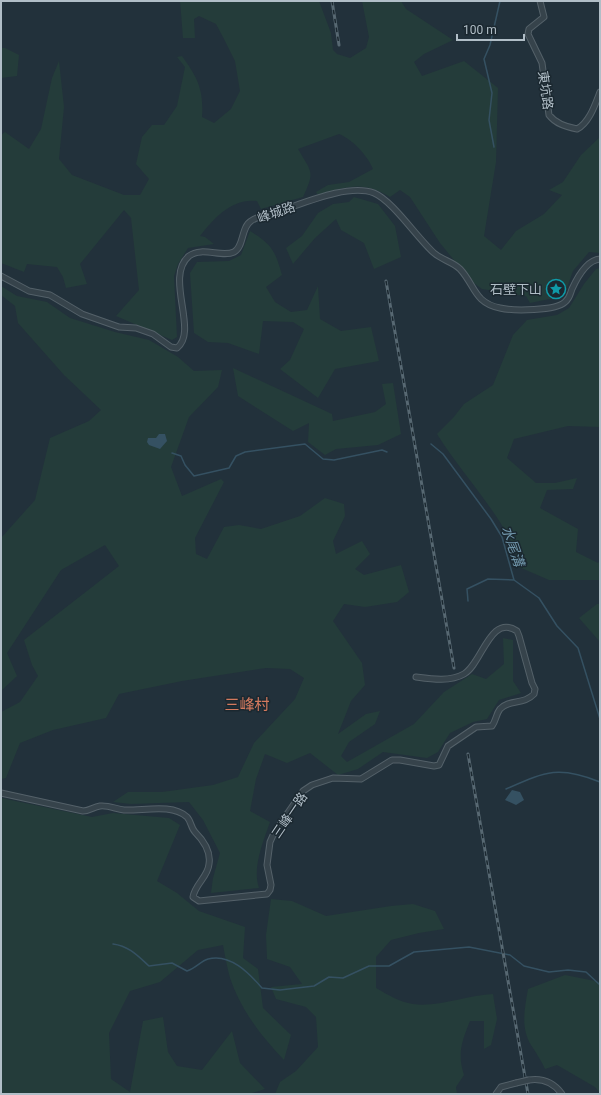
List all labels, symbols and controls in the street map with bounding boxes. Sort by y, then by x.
scale bar [457,16,524,42]
text: 100 m [463,23,497,37]
street label: 東坑路 [535,70,556,110]
street label: 峰城路 [255,199,297,226]
place icon: 石壁下山 [545,278,567,300]
place label: 石壁下山 [490,282,542,297]
water label: 水尾溝 [499,524,528,570]
district label: 三峰村 [224,696,270,714]
street label: 三峰一路 [269,790,310,841]

